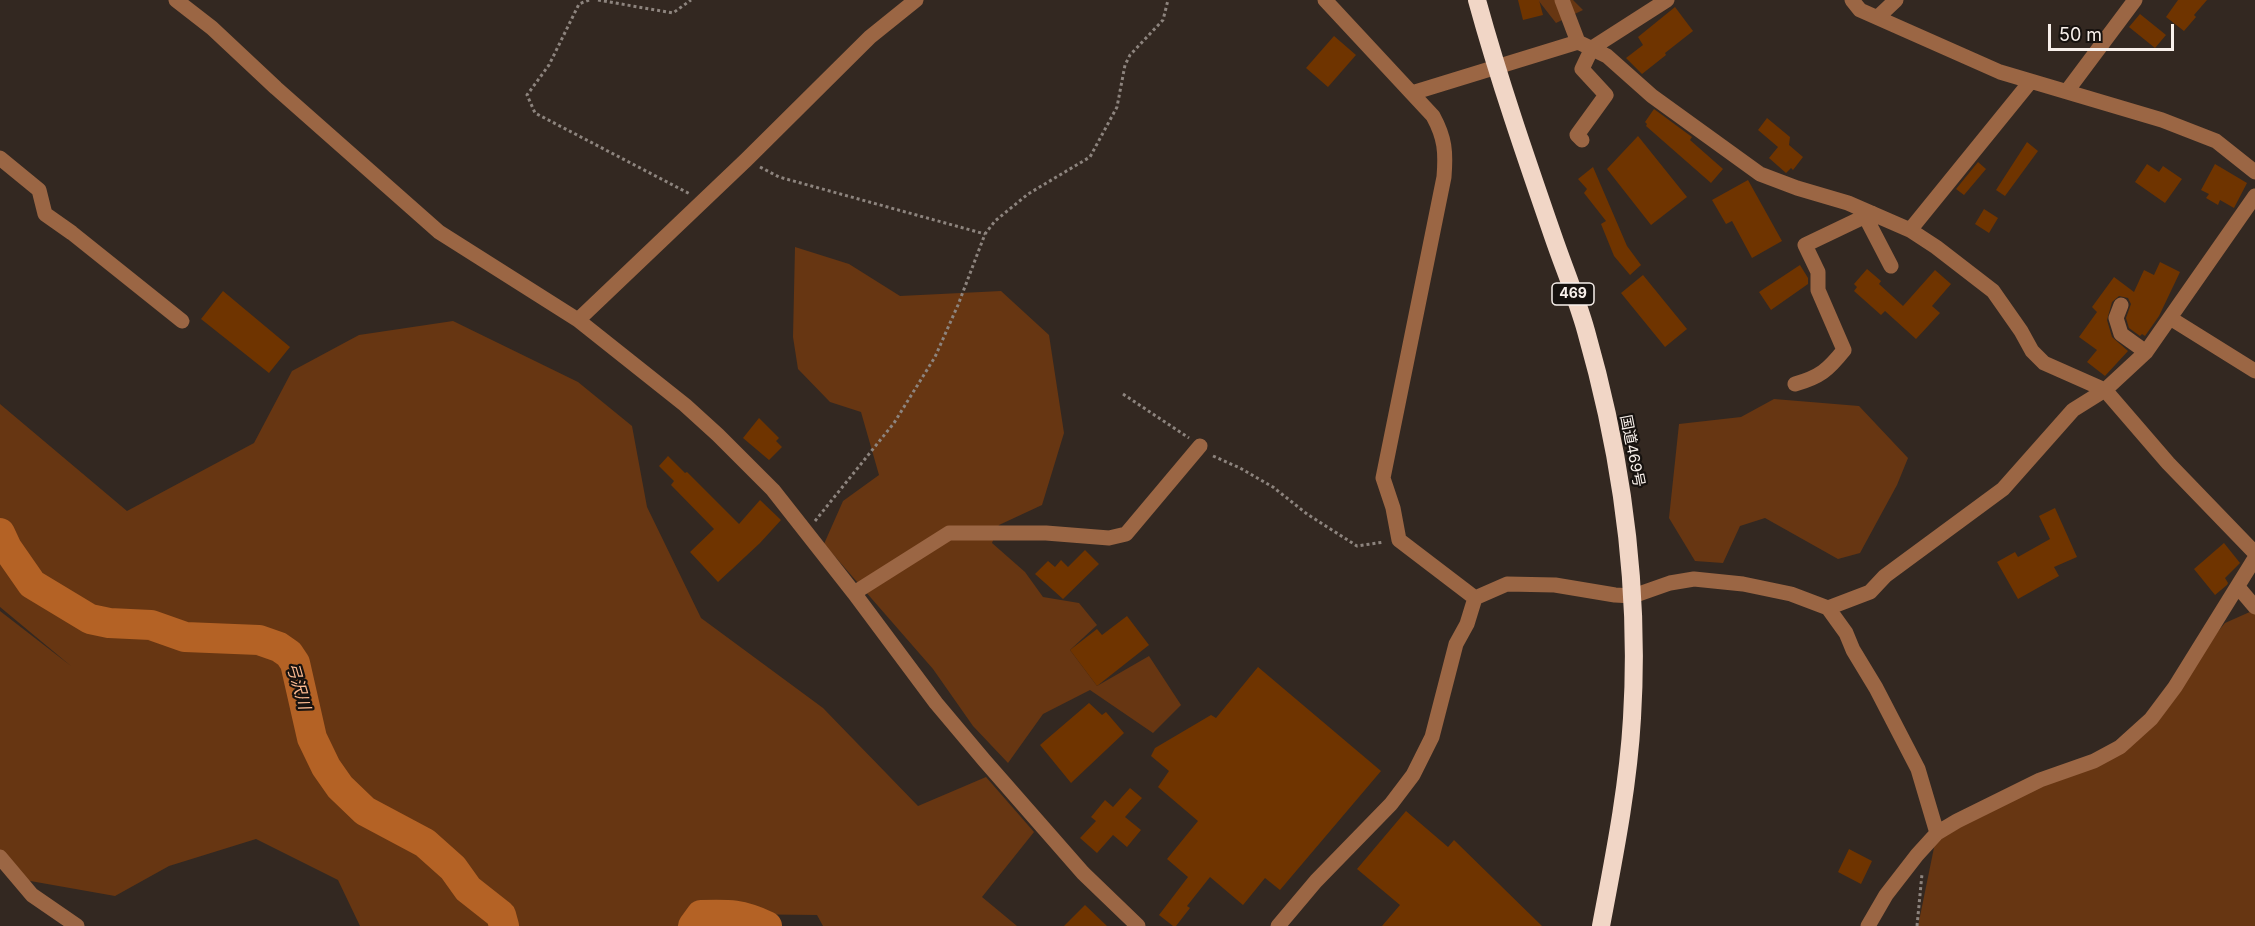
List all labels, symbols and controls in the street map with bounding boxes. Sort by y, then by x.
scale bar [2051,12,2177,50]
text: 50 m [2059,24,2102,45]
road number: 469 [1552,283,1594,305]
street label: 国道469号 [1616,413,1648,489]
water label: 弓沢川 [282,660,314,712]

